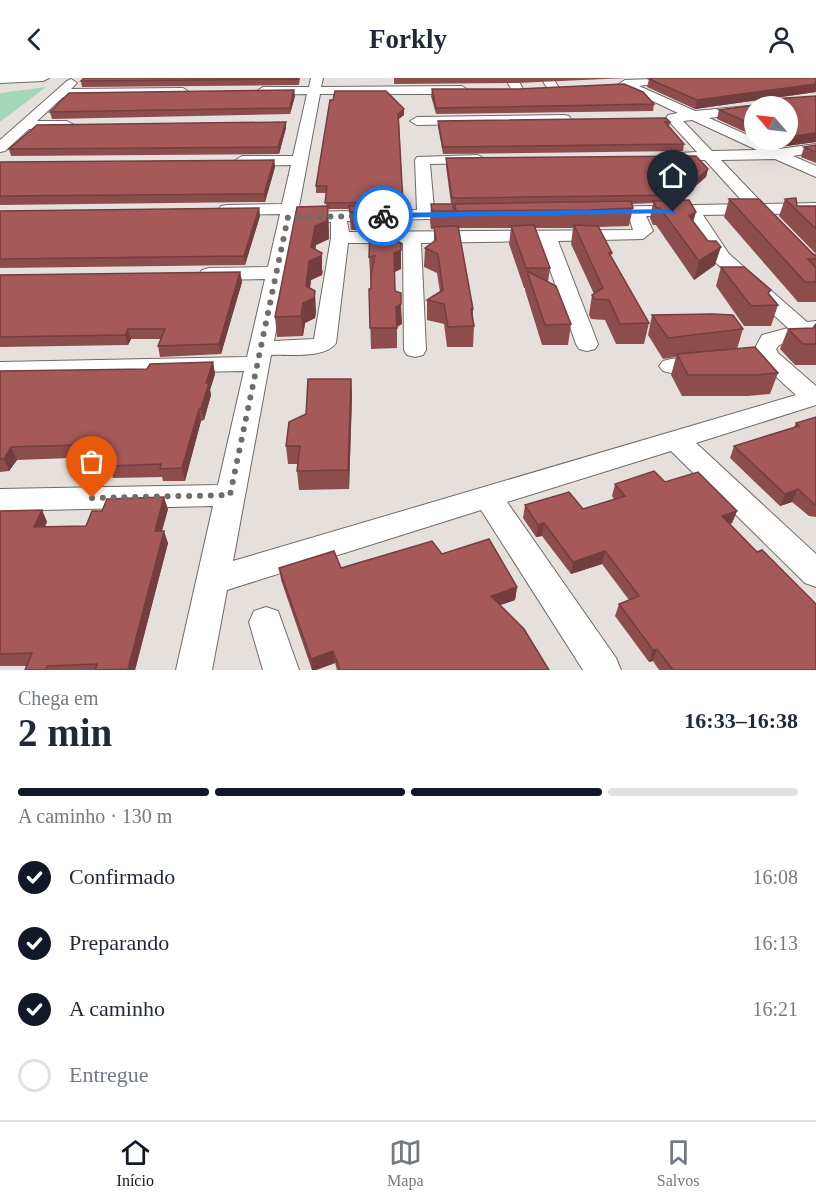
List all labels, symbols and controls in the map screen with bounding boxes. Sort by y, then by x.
icon: back [18,23,51,56]
icon: person [765,23,798,56]
text: Forkly [369,24,447,54]
north arrow [744,96,798,150]
map controls [744,96,798,150]
pin [647,150,698,212]
icon: home [656,159,689,192]
courier [353,186,413,246]
icon: bike [367,200,400,233]
pin [66,436,117,498]
icon: bag [75,445,108,478]
text: Chega em [18,687,99,709]
text: 16:33–16:38 [684,708,798,733]
text: 2 min [18,711,112,754]
text: A caminho · 130 m [18,805,172,827]
icon: check [18,861,51,894]
text: Confirmado [69,864,175,889]
text: 16:08 [752,866,798,888]
icon: check [18,927,51,960]
text: Preparando [69,930,169,955]
text: 16:13 [752,932,798,954]
icon: check [18,993,51,1026]
text: A caminho [69,996,165,1021]
text: 16:21 [752,998,798,1020]
text: Entregue [69,1062,148,1087]
tab: Início [117,1136,154,1190]
tab: Mapa [387,1136,424,1190]
tab: Salvos [657,1136,699,1190]

